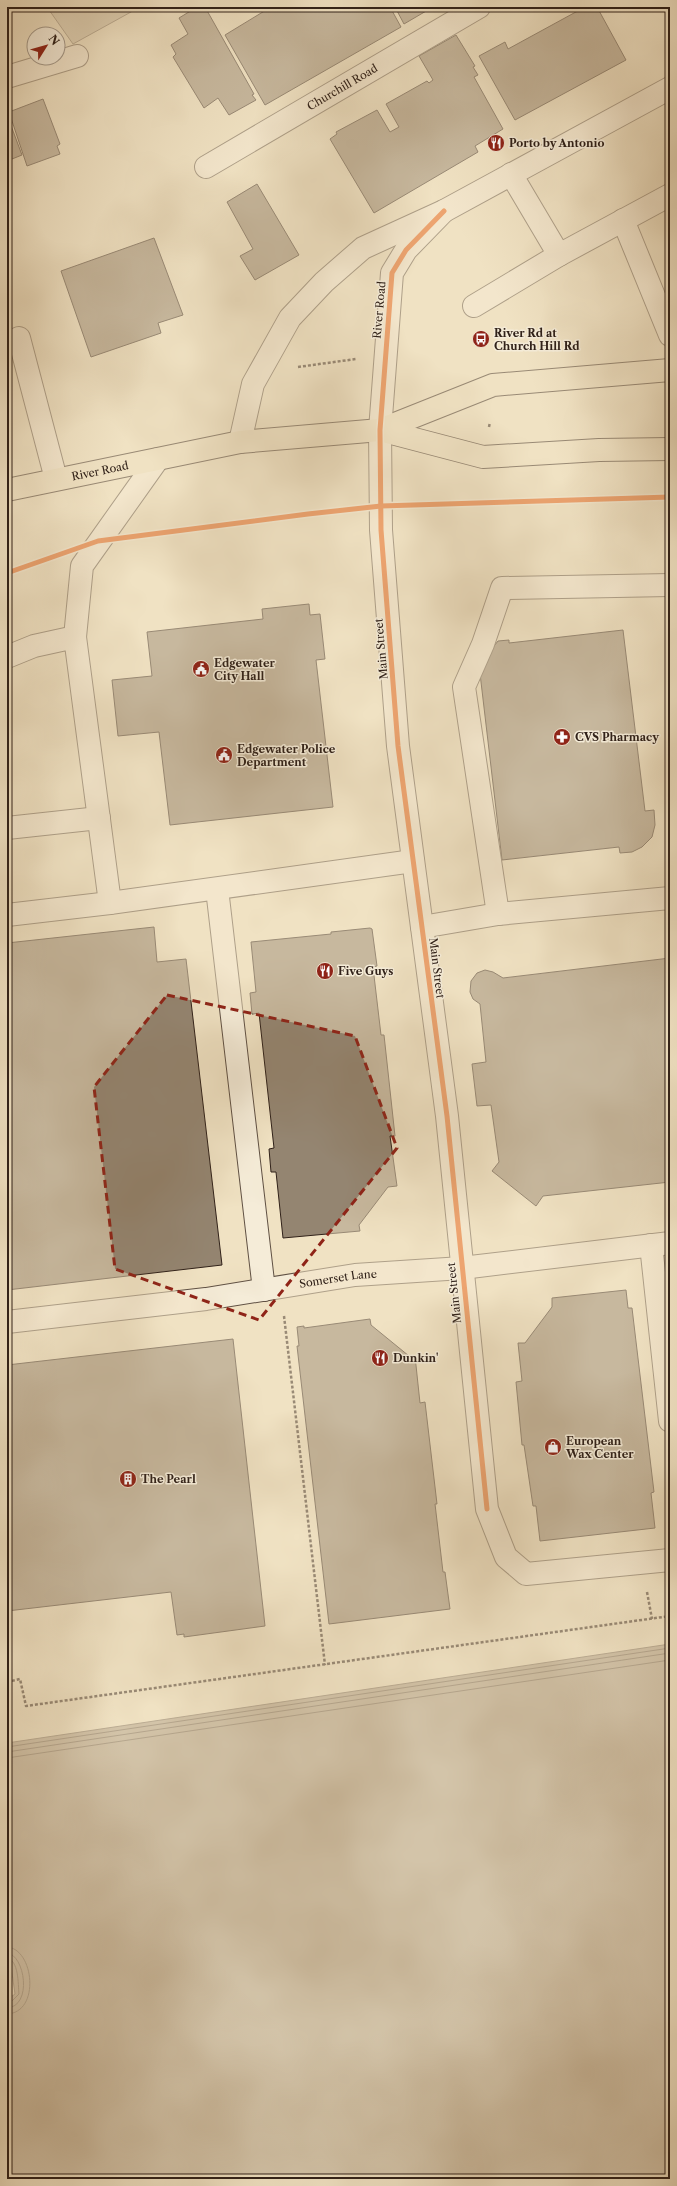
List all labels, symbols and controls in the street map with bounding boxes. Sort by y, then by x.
north arrow [26,26,66,66]
text: N [46,32,63,48]
street label: Churchill Road [305,61,380,113]
restaurant icon: Porto by Antonio [486,133,506,153]
place label: Porto by Antonio [509,136,604,150]
street label: River Road [370,280,389,339]
place label: River Rd at Church Hill Rd [494,326,580,353]
bus stop icon: River Rd at Church Hill Rd [471,329,491,349]
street label: River Road [70,458,130,484]
street label: Main Street [371,618,391,680]
place label: Edgewater City Hall [214,656,276,683]
public building icon: Edgewater City Hall [191,659,211,679]
pharmacy icon: CVS Pharmacy [552,727,572,747]
place label: CVS Pharmacy [575,730,659,744]
place label: Edgewater Police Department [237,742,336,769]
public building icon: Edgewater Police Department [214,745,234,765]
street label: Main Street [426,937,448,999]
restaurant icon: Five Guys [315,961,335,981]
place label: Five Guys [338,964,393,978]
street label: Main Street [444,1262,464,1324]
street label: Somerset Lane [298,1267,377,1291]
restaurant icon: Dunkin' [370,1348,390,1368]
place label: Dunkin' [393,1351,438,1365]
place label: European Wax Center [565,1434,634,1461]
shop icon: European Wax Center [543,1437,563,1457]
building icon: The Pearl [118,1469,138,1489]
place label: The Pearl [141,1472,196,1486]

